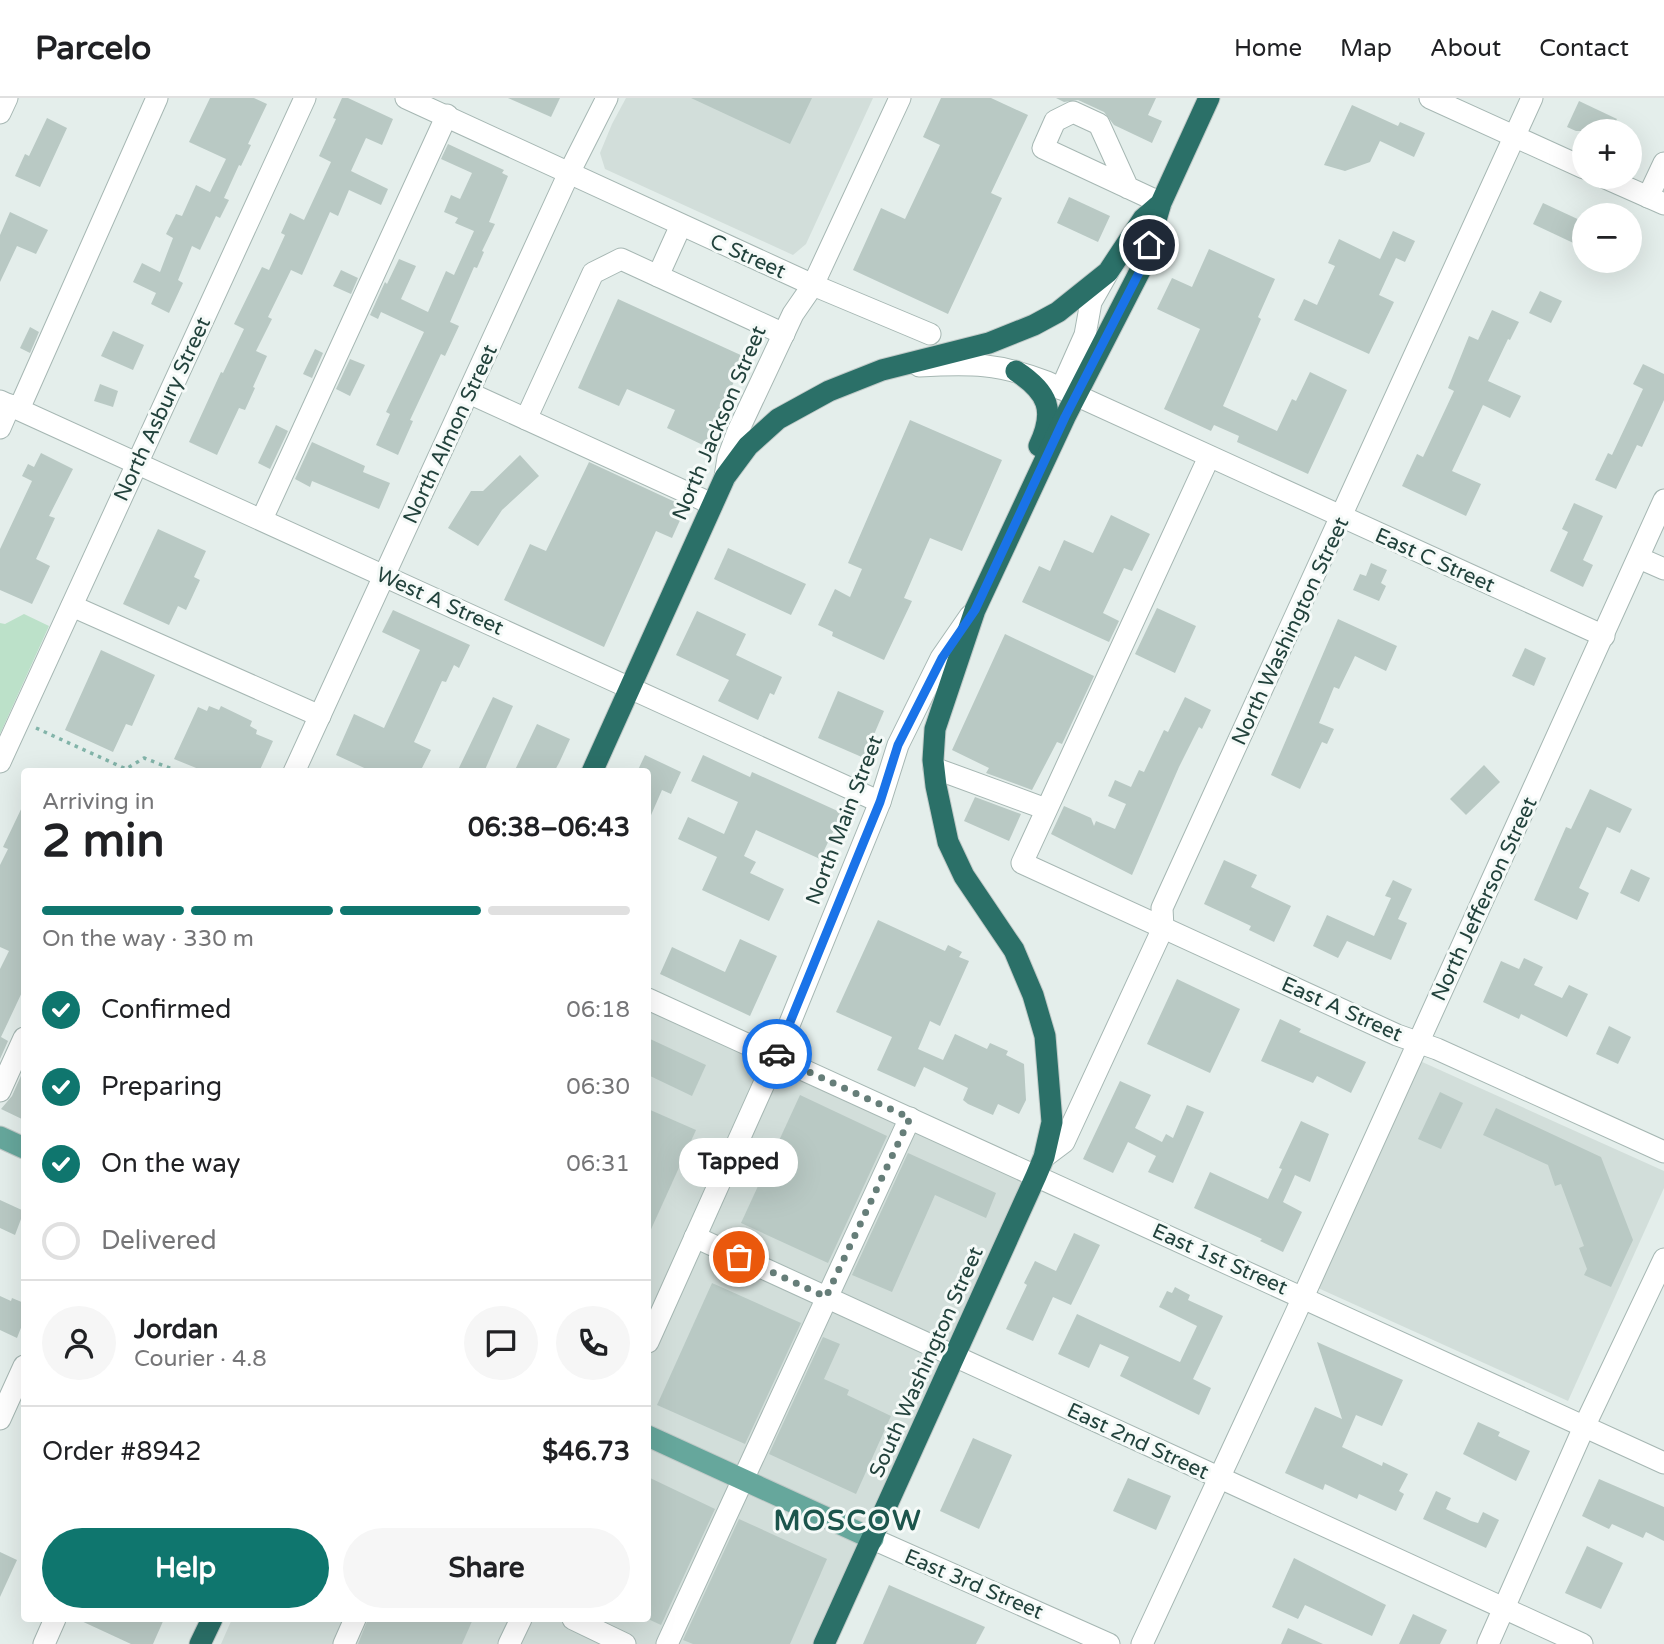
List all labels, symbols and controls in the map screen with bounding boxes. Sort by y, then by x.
text: Parcelo [35,29,151,68]
text: Home [1234,34,1302,63]
text: Map [1340,34,1392,63]
text: About [1430,34,1501,63]
text: Contact [1539,34,1629,63]
map controls [1572,119,1642,273]
button: + [1572,119,1642,189]
button: − [1572,203,1642,273]
pin [1119,215,1179,275]
icon: home [1130,226,1168,264]
street label: C Street [706,229,789,284]
street label: North Asbury Street [109,313,216,505]
street label: North Jackson Street [667,322,772,524]
street label: North Almon Street [398,341,503,528]
street label: North Washington Street [1227,513,1354,749]
street label: East C Street [1371,523,1499,598]
street label: West A Street [372,562,507,641]
street label: North Main Street [801,732,888,908]
text: Arriving in [42,788,155,816]
street label: North Jefferson Street [1426,793,1543,1005]
text: 06:38–06:43 [468,812,630,843]
text: 2 min [42,814,165,869]
text: On the way · 330 m [42,925,254,953]
street label: East A Street [1277,972,1406,1047]
icon: check [42,991,80,1029]
text: Confirmed [101,994,231,1025]
text: 06:18 [566,996,630,1024]
courier [742,1019,812,1089]
icon: car [758,1035,796,1073]
icon: check [42,1068,80,1106]
text: Preparing [101,1071,222,1102]
text: 06:30 [566,1073,630,1101]
callout: Tapped [680,1138,798,1187]
icon: check [42,1145,80,1183]
text: On the way [101,1148,241,1179]
text: Tapped [698,1148,779,1176]
text: 06:31 [566,1150,630,1178]
street label: East 1st Street [1148,1219,1291,1300]
text: Delivered [101,1225,217,1256]
pin [709,1227,769,1287]
icon: bag [720,1238,758,1276]
street label: South Washington Street [864,1243,989,1481]
button: person [42,1306,116,1380]
button: chat [464,1306,538,1380]
button: phone [556,1306,630,1380]
text: Jordan [134,1314,218,1345]
text: Courier · 4.8 [134,1345,267,1373]
street label: East 2nd Street [1063,1398,1213,1485]
text: Order #8942 [42,1436,202,1467]
text: $46.73 [542,1436,630,1467]
district label: MOSCOW [774,1504,922,1538]
button: Help [42,1528,329,1608]
button: Share [343,1528,630,1608]
street label: East 3rd Street [901,1544,1047,1625]

